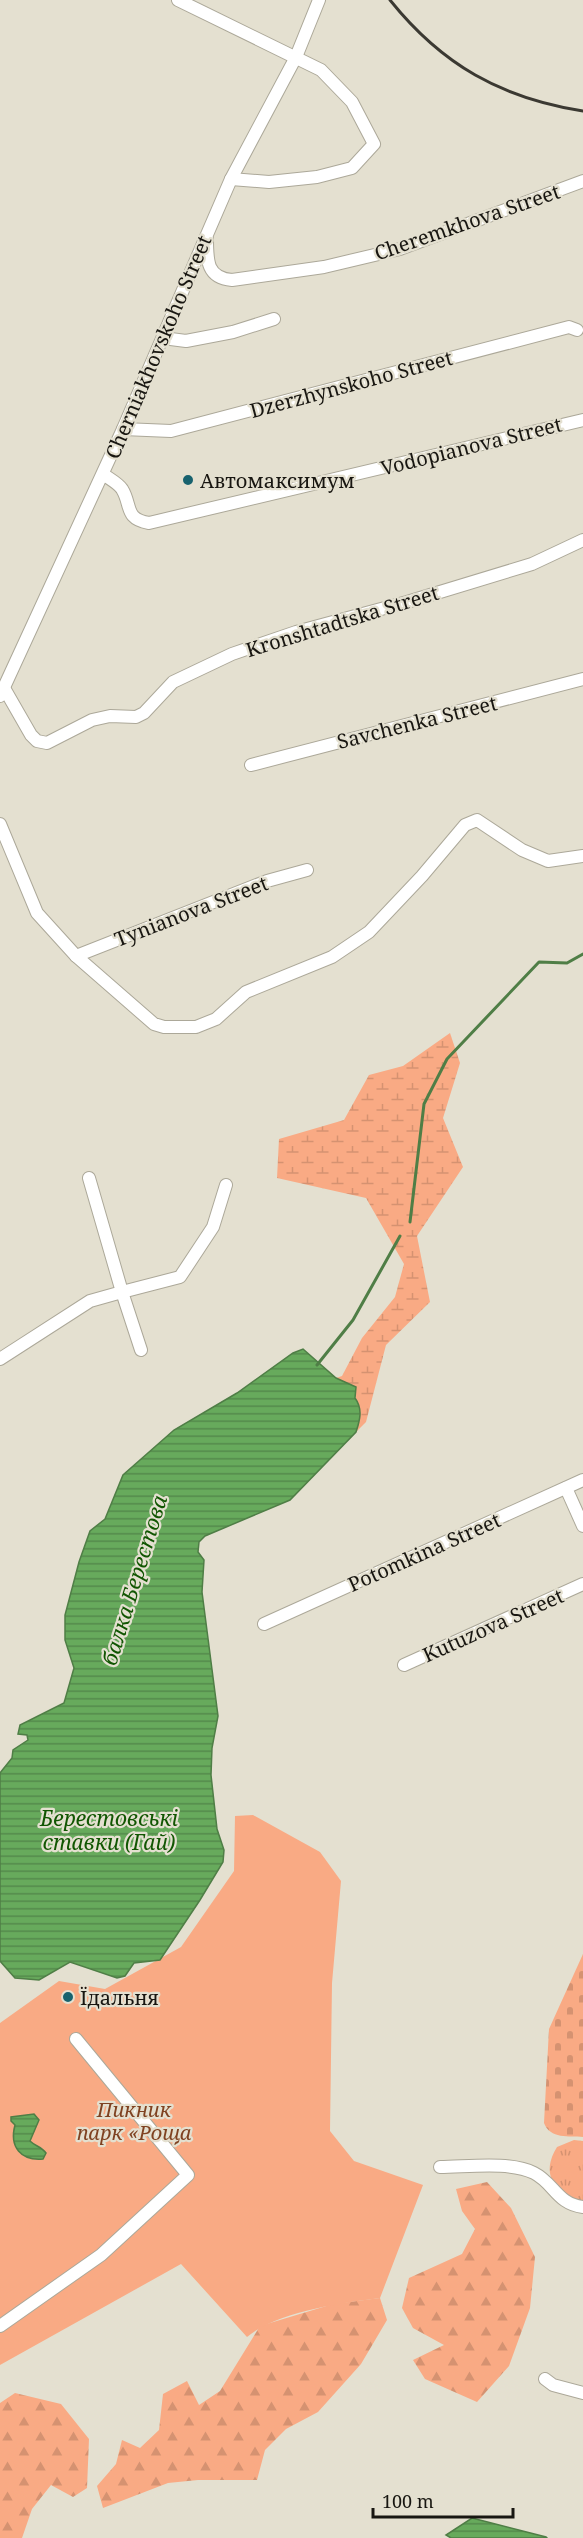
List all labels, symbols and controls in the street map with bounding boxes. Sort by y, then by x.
street label: Cheremkhova Street [371,178,563,266]
street label: Cherniakhovskoho Street [99,231,217,463]
street label: Dzerzhynskoho Street [247,344,455,424]
street label: Vodopianova Street [378,410,564,482]
place label: Автомаксимум [200,467,355,494]
marker: Автомаксимум [181,473,195,487]
street label: Kronshtadtska Street [242,579,442,663]
street label: Savchenka Street [334,689,500,755]
street label: Tynianova Street [110,869,272,953]
water label: балка Берестова [95,1491,173,1668]
street label: Potomkina Street [343,1506,505,1598]
street label: Kutuzova Street [418,1582,568,1668]
water label: Берестовські ставки (Гай) [39,1804,178,1856]
place label: Їдальня [80,1984,159,2011]
marker: Їдальня [61,1990,75,2004]
park label: Пикник парк «Роща [77,2096,191,2146]
scale bar [373,2481,512,2519]
text: 100 m [382,2489,434,2513]

